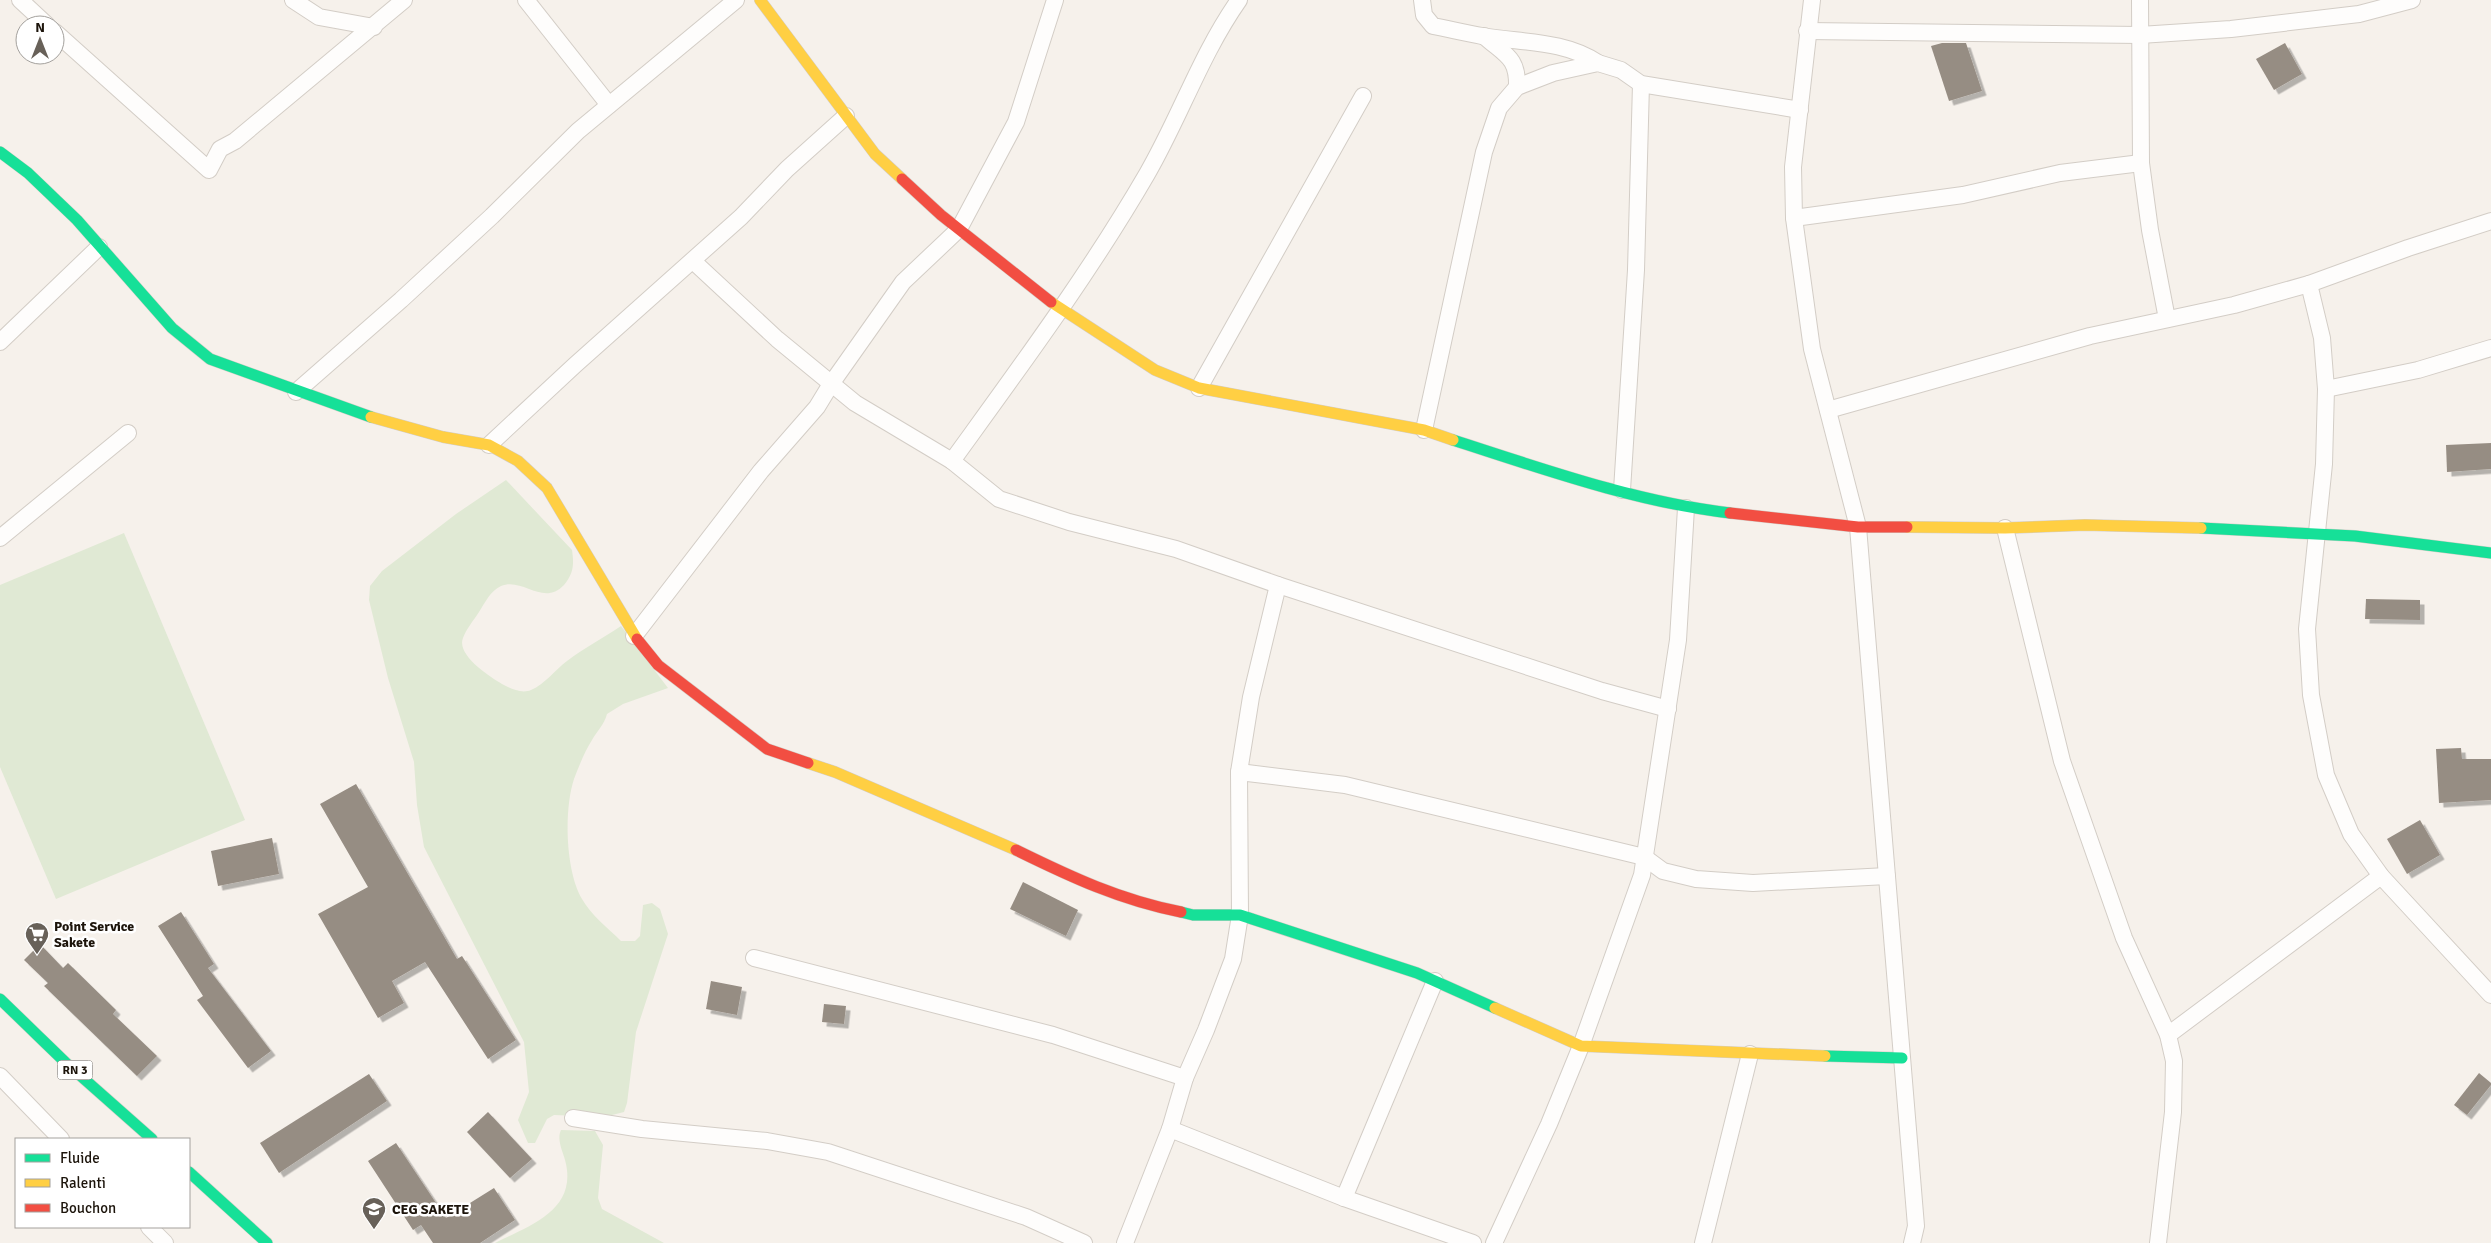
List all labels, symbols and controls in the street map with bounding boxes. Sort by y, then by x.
north arrow [15,15,65,65]
text: N [35,19,45,36]
place label: Point Service Sakete [54,918,134,951]
supermarket icon: Point Service Sakete [24,921,50,955]
road number: RN 3 [58,1060,92,1080]
legend [15,1138,190,1228]
text: Fluide [60,1149,100,1167]
text: Ralenti [60,1174,106,1192]
school or university icon: CEG SAKETE [361,1196,387,1230]
text: Bouchon [60,1199,116,1217]
place label: CEG SAKETE [392,1201,469,1218]

